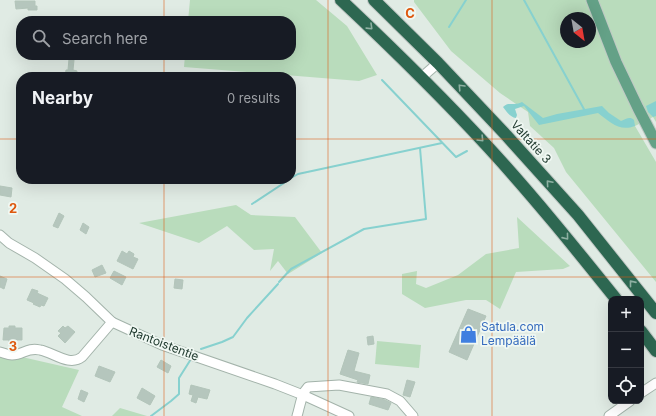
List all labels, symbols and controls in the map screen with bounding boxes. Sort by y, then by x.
text: C [405,5,415,21]
north arrow [560,12,596,48]
search box [16,16,296,60]
one-way arrow [365,22,373,30]
icon: search [30,27,52,49]
text: Search here [62,29,148,48]
one-way arrow [458,84,466,92]
text: Nearby [32,88,93,108]
text: 0 results [227,90,280,106]
street label: Valtatie 3 [508,117,555,166]
one-way arrow [476,134,483,142]
one-way arrow [546,180,553,187]
text: 2 [9,200,17,216]
one-way arrow [562,233,569,240]
one-way arrow [630,280,637,287]
map controls [608,296,644,404]
button: + [608,296,644,332]
place label: Satula.com Lempäälä [481,319,544,348]
street label: Rantoistentie [127,323,201,364]
shop icon: Satula.com Lempäälä [458,324,478,344]
button: − [608,332,644,368]
text: 3 [9,338,17,354]
button: locate [608,368,644,404]

